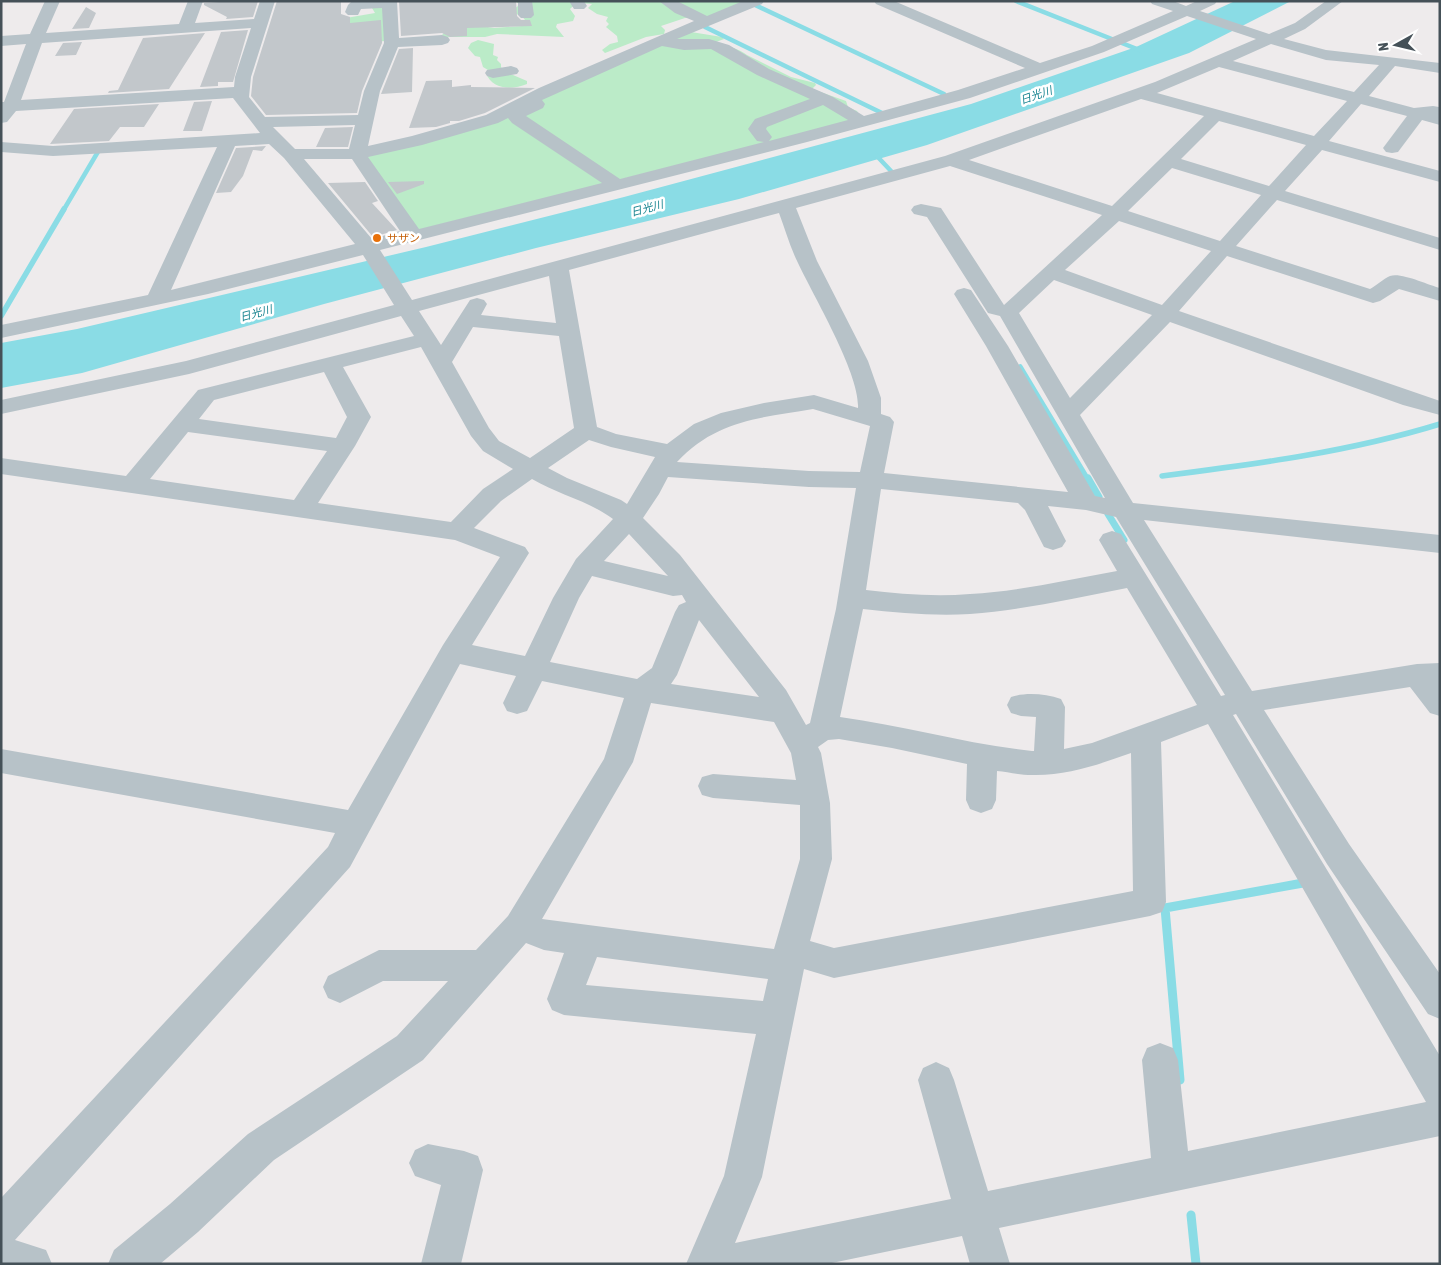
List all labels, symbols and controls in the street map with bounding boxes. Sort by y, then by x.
north arrow [1371,20,1421,70]
text: N [1375,42,1392,52]
water label: 日光川 [1018,84,1054,106]
water label: 日光川 [630,198,665,218]
marker: サザン [371,232,383,244]
place label: サザン [387,232,420,244]
water label: 日光川 [239,303,274,323]

